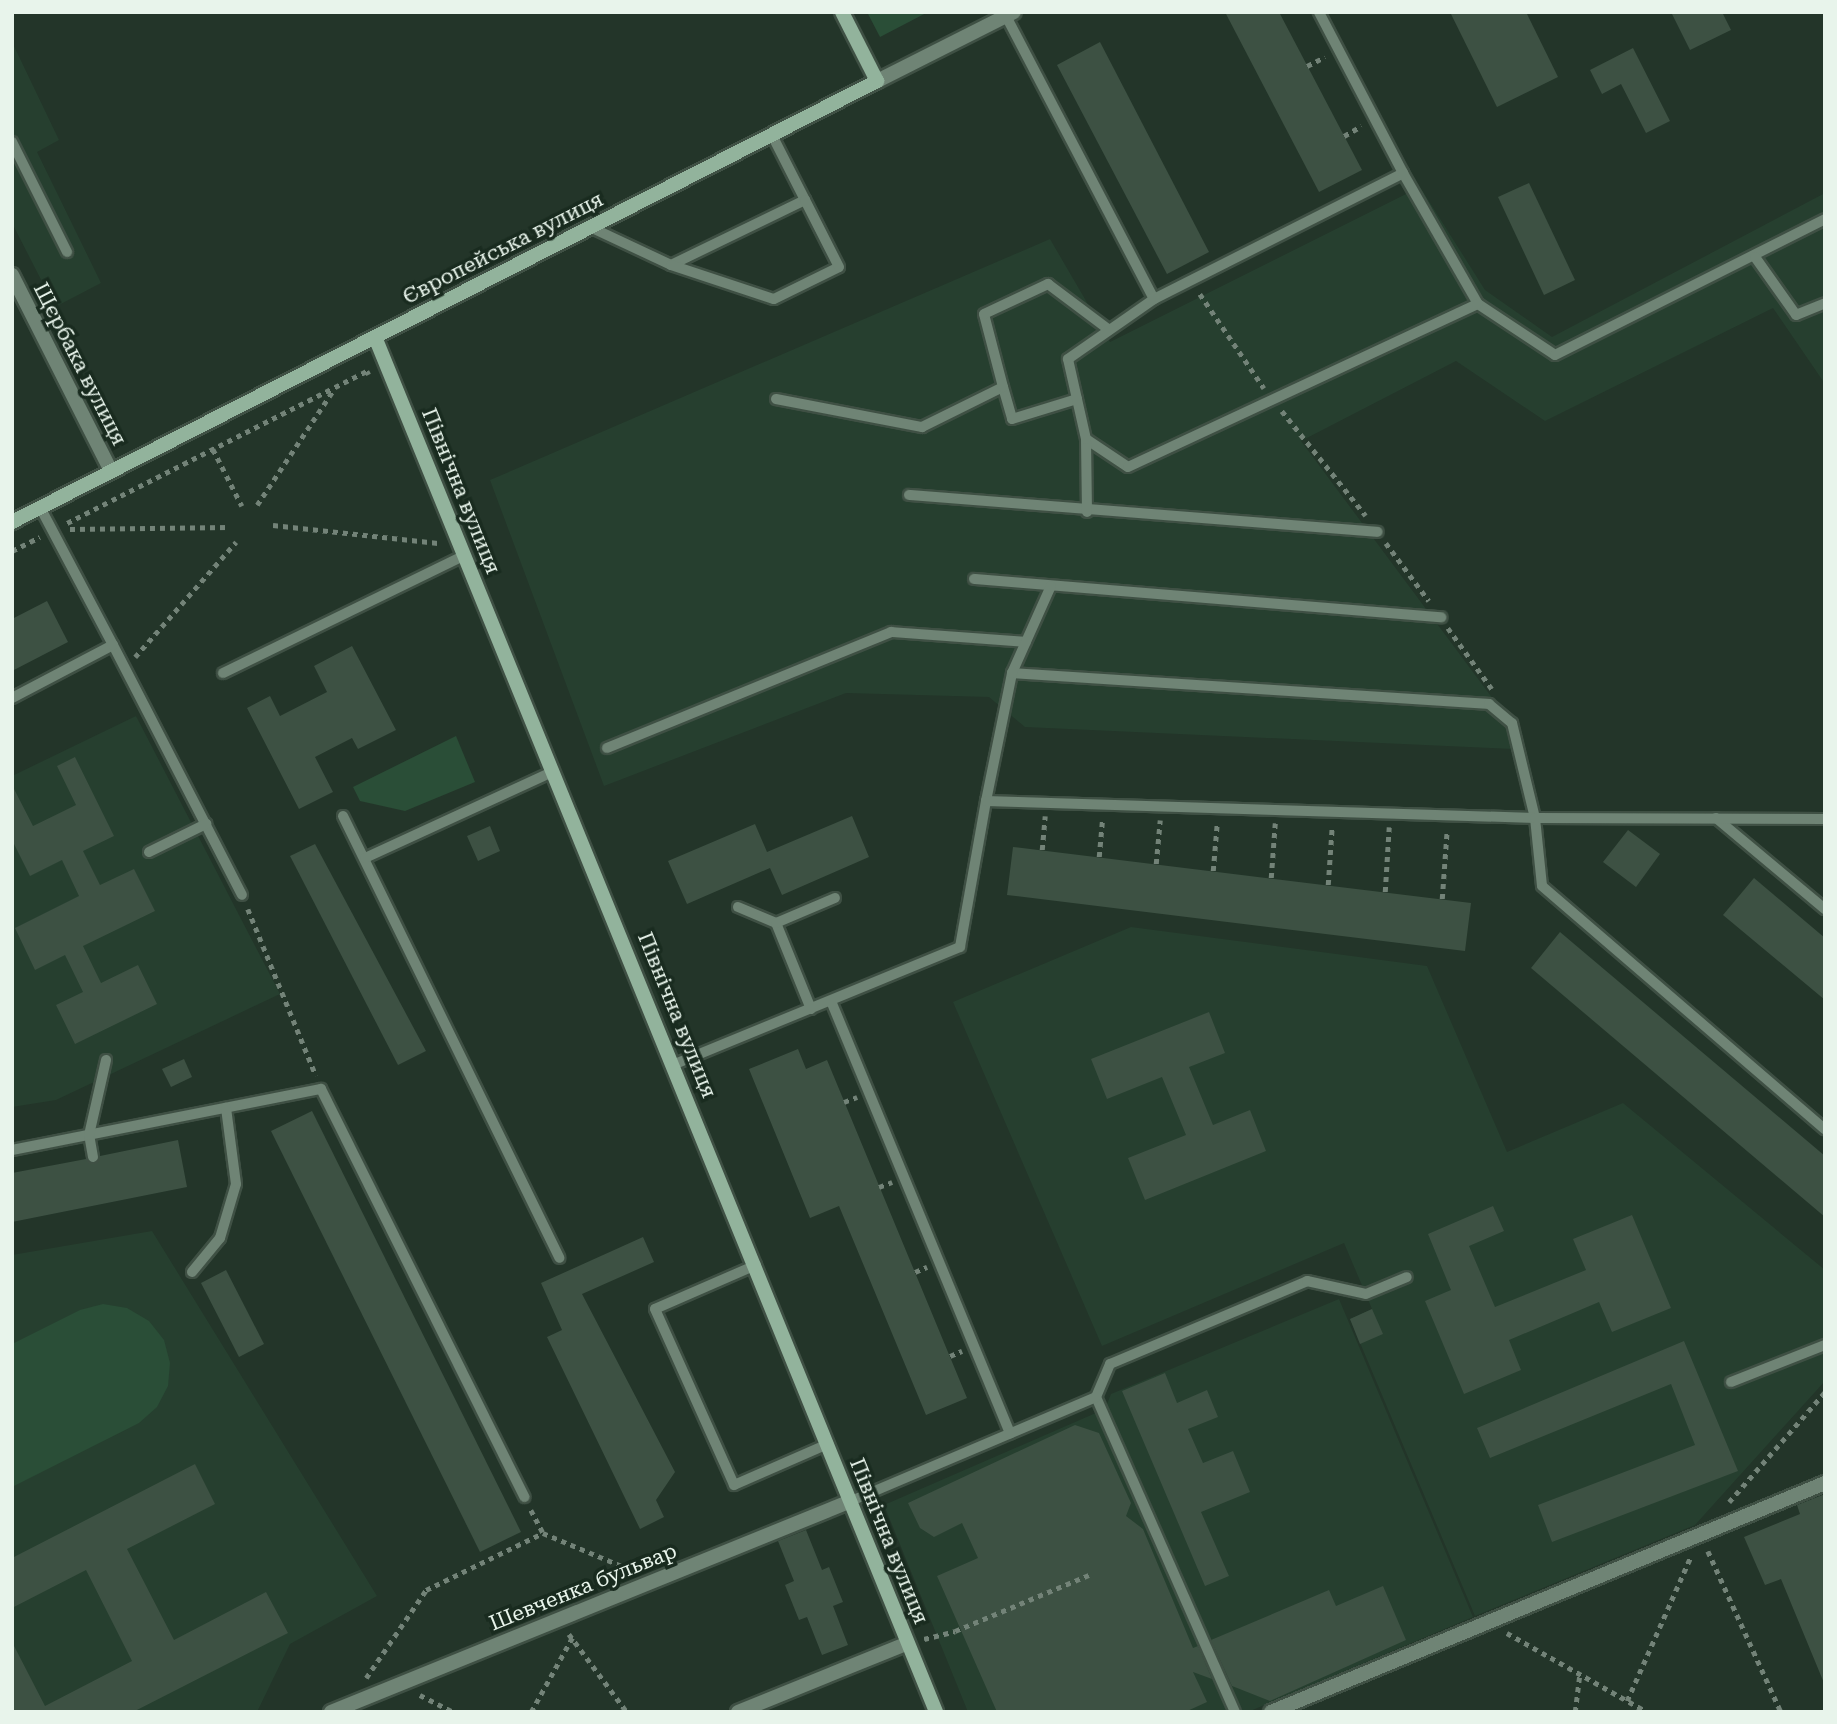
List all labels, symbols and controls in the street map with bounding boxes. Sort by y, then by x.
street label: Європейська вулиця [399,186,607,310]
street label: Щєрбака вулиця [28,278,132,450]
street label: Північна вулиця [416,404,506,578]
street label: Північна вулиця [632,928,722,1102]
street label: Північна вулиця [844,1454,934,1628]
street label: Шевченка бульвар [486,1538,680,1636]

